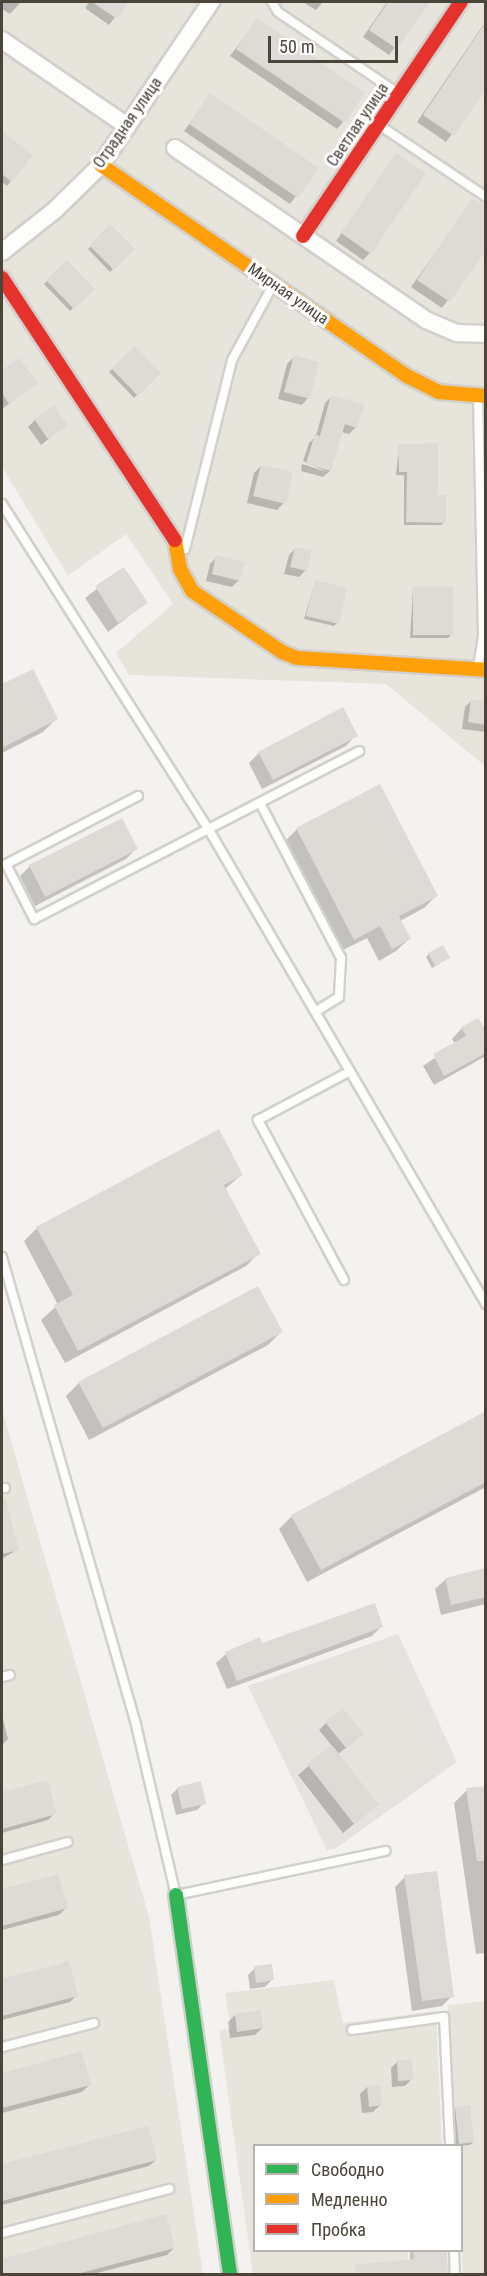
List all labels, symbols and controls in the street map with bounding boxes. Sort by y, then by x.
scale bar [271,24,402,62]
text: 50 m [279,36,314,57]
street label: Отрадная улица [90,74,166,172]
street label: Светлая улица [323,80,393,170]
street label: Мирная улица [244,259,332,329]
legend [253,2144,463,2252]
text: Свободно [311,2159,384,2180]
text: Медленно [311,2189,388,2210]
text: Пробка [311,2219,366,2240]

